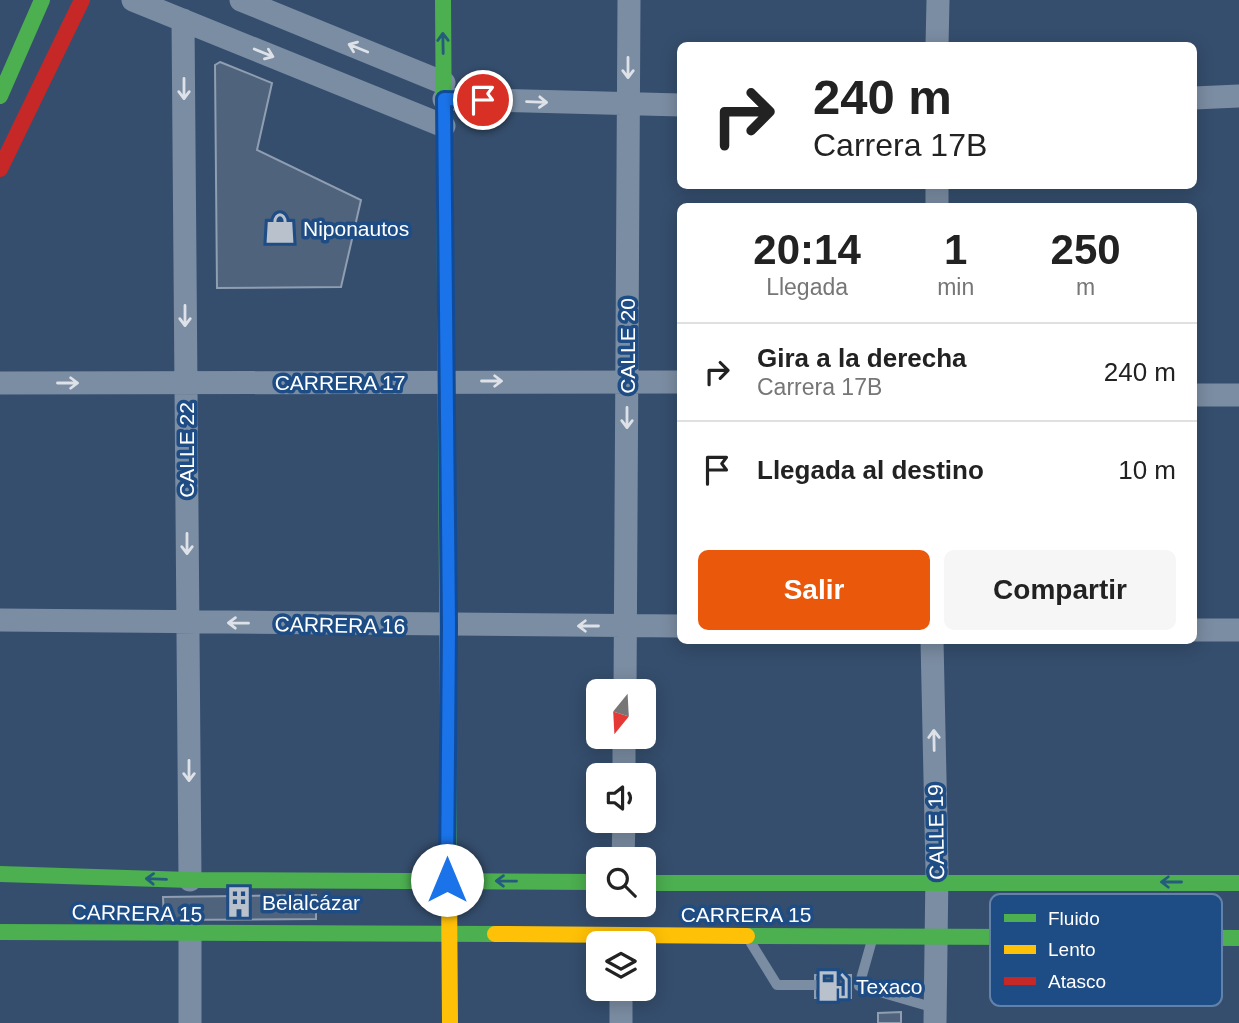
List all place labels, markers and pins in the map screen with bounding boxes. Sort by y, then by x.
pin [453,70,513,130]
shop icon: Niponautos [263,211,297,245]
place label: Niponautos [303,217,409,240]
building icon: Belalcázar [222,885,256,919]
place label: Belalcázar [262,891,360,914]
fuel station icon: Texaco [816,969,850,1003]
place label: Texaco [856,975,923,998]

